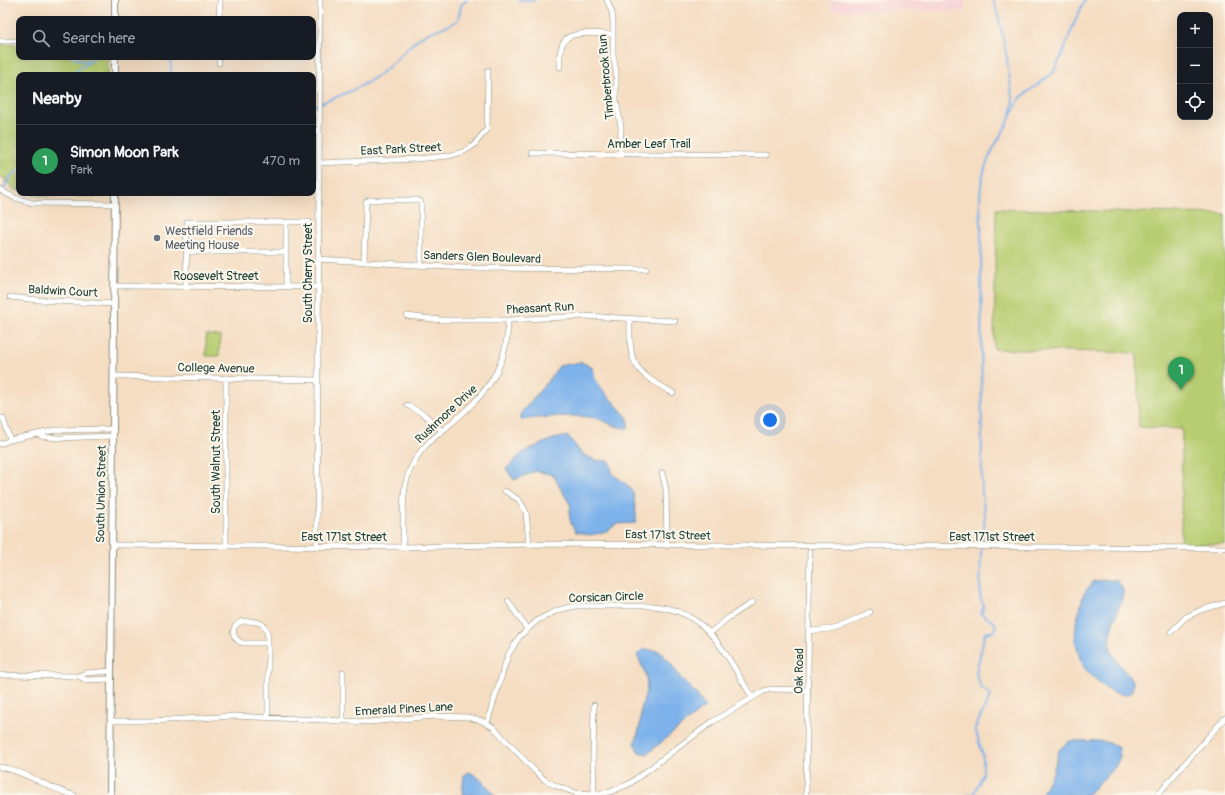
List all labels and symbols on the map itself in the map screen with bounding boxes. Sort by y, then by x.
street label: Timberbrook Run [595,34,618,120]
street label: Amber Leaf Trail [607,137,691,152]
street label: East Park Street [360,140,442,159]
street label: South Cherry Street [301,223,316,323]
place label: Westfield Friends Meeting House [165,224,254,253]
marker: Westfield Friends Meeting House [152,233,162,243]
street label: Sanders Glen Boulevard [423,248,541,267]
street label: Roosevelt Street [173,269,259,284]
street label: Baldwin Court [28,282,98,301]
street label: Pheasant Run [506,299,575,318]
pin: 1 [1168,357,1194,390]
street label: College Avenue [177,360,255,377]
street label: Rushmore Drive [412,382,480,447]
street label: South Walnut Street [209,410,224,514]
your location [760,410,780,430]
street label: South Union Street [93,445,110,543]
street label: East 171st Street [625,527,711,544]
street label: East 171st Street [301,530,387,545]
street label: East 171st Street [949,530,1035,545]
street label: Corsican Circle [568,589,644,606]
street label: Oak Road [792,648,807,694]
street label: Emerald Pines Lane [355,699,453,720]

